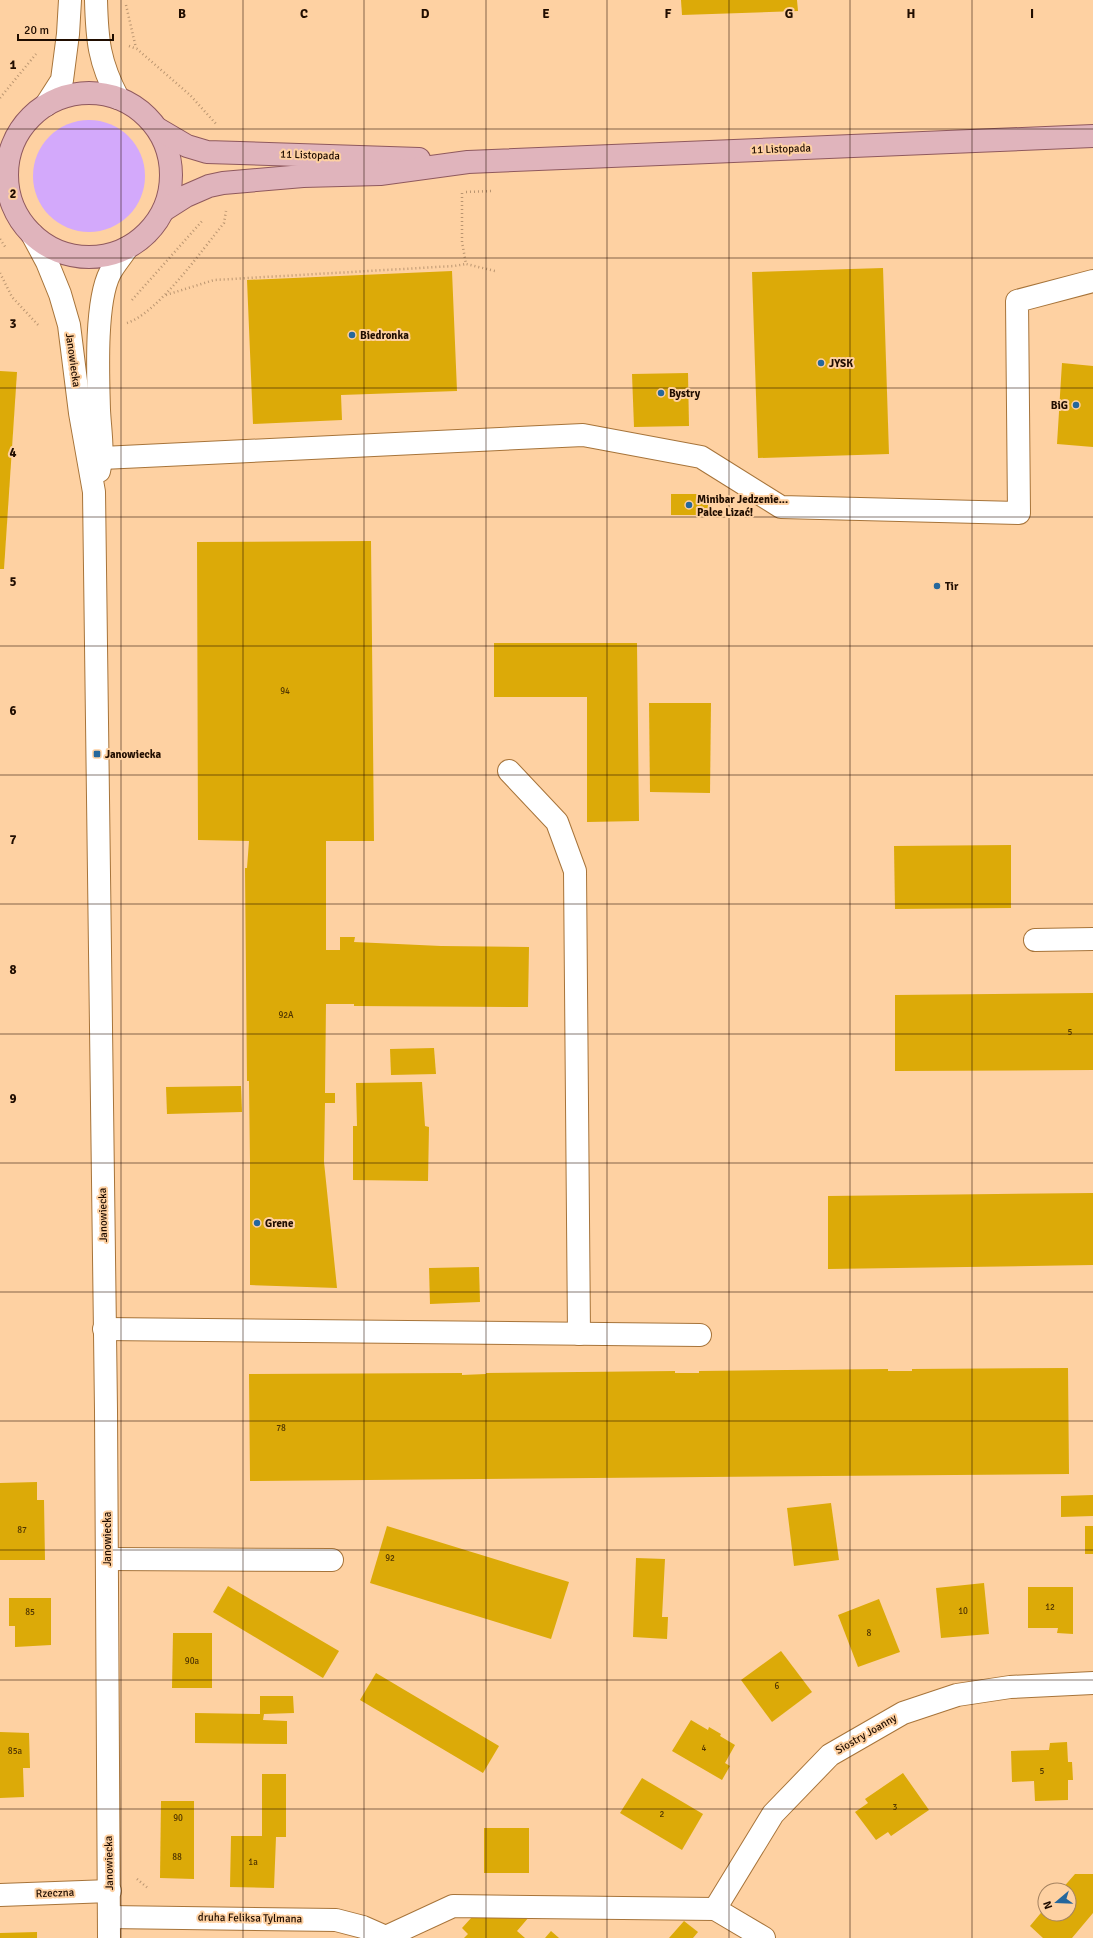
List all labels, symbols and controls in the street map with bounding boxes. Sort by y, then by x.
text: B [178,6,186,22]
text: C [300,6,308,22]
text: D [421,6,430,22]
text: E [542,6,550,22]
text: F [665,6,672,22]
text: G [785,6,793,22]
text: H [907,6,915,22]
text: I [1030,6,1034,22]
scale bar [18,16,113,42]
text: 20 m [24,23,49,38]
text: 1 [9,57,17,73]
street label: 11 Listopada [751,141,812,157]
street label: 11 Listopada [280,147,341,163]
text: 2 [9,186,17,202]
text: 3 [9,316,17,332]
place label: Biedronka [360,329,409,342]
marker: Biedronka [347,330,357,340]
street label: Janowiecka [63,332,83,388]
place label: JYSK [829,357,853,370]
marker: JYSK [816,358,826,368]
place label: Bystry [669,387,701,400]
marker: Bystry [656,388,666,398]
place label: BiG [1051,399,1068,412]
marker: BiG [1071,400,1081,410]
text: 4 [9,445,17,461]
place label: Minibar Jedzenie... Palce Lizać! [697,493,788,519]
marker: Minibar Jedzenie... Palce Lizać! [684,500,694,510]
text: 5 [9,574,17,590]
place label: Tir [945,580,959,593]
marker: Tir [932,581,942,591]
house number: 94 [280,686,290,697]
text: 6 [9,703,17,719]
place label: Janowiecka [105,748,162,761]
marker: Janowiecka [92,749,102,759]
text: 7 [9,832,17,848]
text: 8 [9,962,17,978]
house number: 92A [278,1010,294,1021]
house number: 5 [1068,1027,1073,1038]
text: 9 [9,1091,17,1107]
street label: Janowiecka [96,1187,110,1242]
place label: Grene [265,1217,294,1230]
marker: Grene [252,1218,262,1228]
house number: 78 [276,1423,286,1434]
street label: Janowiecka [101,1511,114,1566]
house number: 87 [17,1525,27,1536]
house number: 92 [385,1553,395,1564]
house number: 12 [1045,1602,1055,1613]
house number: 10 [958,1606,968,1617]
house number: 85 [25,1607,35,1618]
house number: 8 [867,1628,872,1639]
house number: 90a [185,1656,200,1667]
house number: 6 [775,1681,780,1692]
street label: Siostry Joanny [833,1711,900,1757]
house number: 4 [702,1743,707,1754]
house number: 85a [8,1746,23,1757]
house number: 5 [1040,1766,1045,1777]
house number: 3 [893,1802,898,1813]
house number: 2 [660,1809,665,1820]
house number: 90 [173,1813,183,1824]
street label: Janowiecka [102,1835,116,1890]
house number: 88 [172,1852,182,1863]
house number: 1a [248,1857,258,1868]
north arrow [1037,1882,1077,1922]
street label: Rzeczna [36,1886,75,1900]
text: N [1041,1899,1055,1911]
street label: druha Feliksa Tylmana [198,1911,303,1925]

